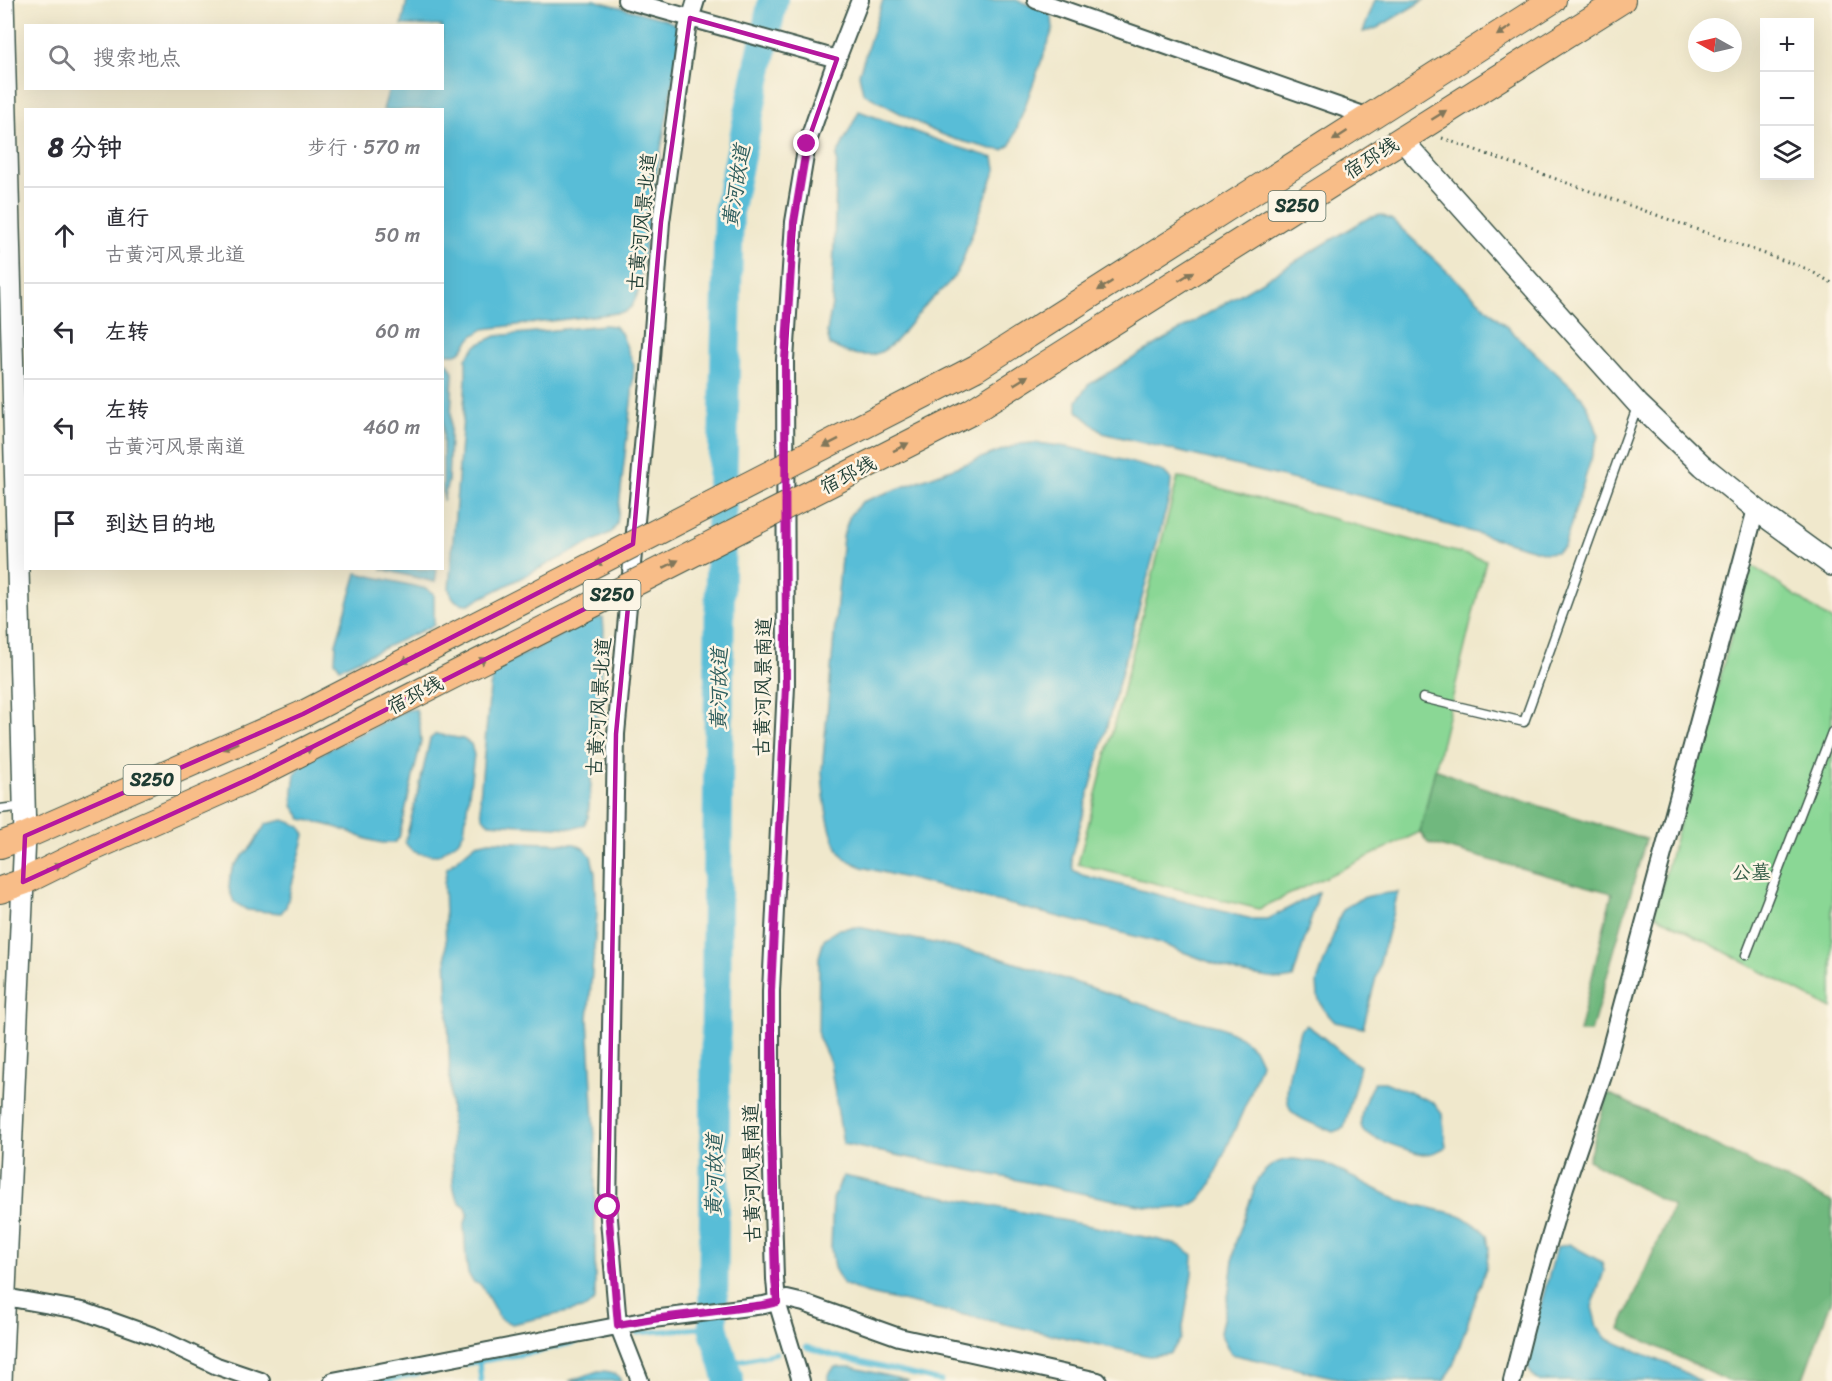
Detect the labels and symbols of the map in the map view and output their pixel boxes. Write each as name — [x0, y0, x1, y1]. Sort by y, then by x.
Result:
north arrow — [1688, 18, 1742, 72]
one-way arrow — [1496, 26, 1512, 37]
one-way arrow — [1431, 110, 1447, 121]
street label: 宿邳线 — [1336, 127, 1406, 189]
route end — [793, 130, 819, 156]
one-way arrow — [1332, 131, 1348, 142]
water label: 黄河故道 — [711, 140, 762, 230]
street label: 古黄河风景北道 — [617, 151, 667, 293]
road number: S250 — [1268, 191, 1326, 221]
one-way arrow — [1177, 270, 1193, 282]
one-way arrow — [1096, 281, 1113, 292]
one-way arrow — [1013, 375, 1029, 386]
one-way arrow — [822, 437, 840, 447]
one-way arrow — [893, 443, 910, 452]
street label: 宿邳线 — [813, 446, 883, 504]
one-way arrow — [593, 556, 610, 565]
one-way arrow — [663, 560, 680, 569]
road number: S250 — [584, 580, 640, 610]
street label: 古黄河风景南道 — [744, 617, 782, 757]
street label: 古黄河风景北道 — [577, 636, 621, 778]
water label: 黄河故道 — [699, 645, 739, 731]
one-way arrow — [401, 654, 418, 664]
one-way arrow — [470, 658, 488, 668]
street label: 宿邳线 — [380, 666, 450, 724]
one-way arrow — [221, 742, 239, 751]
one-way arrow — [297, 746, 314, 756]
road number: S250 — [124, 765, 180, 795]
park label: 公墓 — [1731, 855, 1771, 890]
one-way arrow — [45, 862, 62, 871]
street label: 古黄河风景南道 — [733, 1103, 771, 1243]
water label: 黄河故道 — [694, 1131, 734, 1217]
route start — [594, 1193, 620, 1219]

